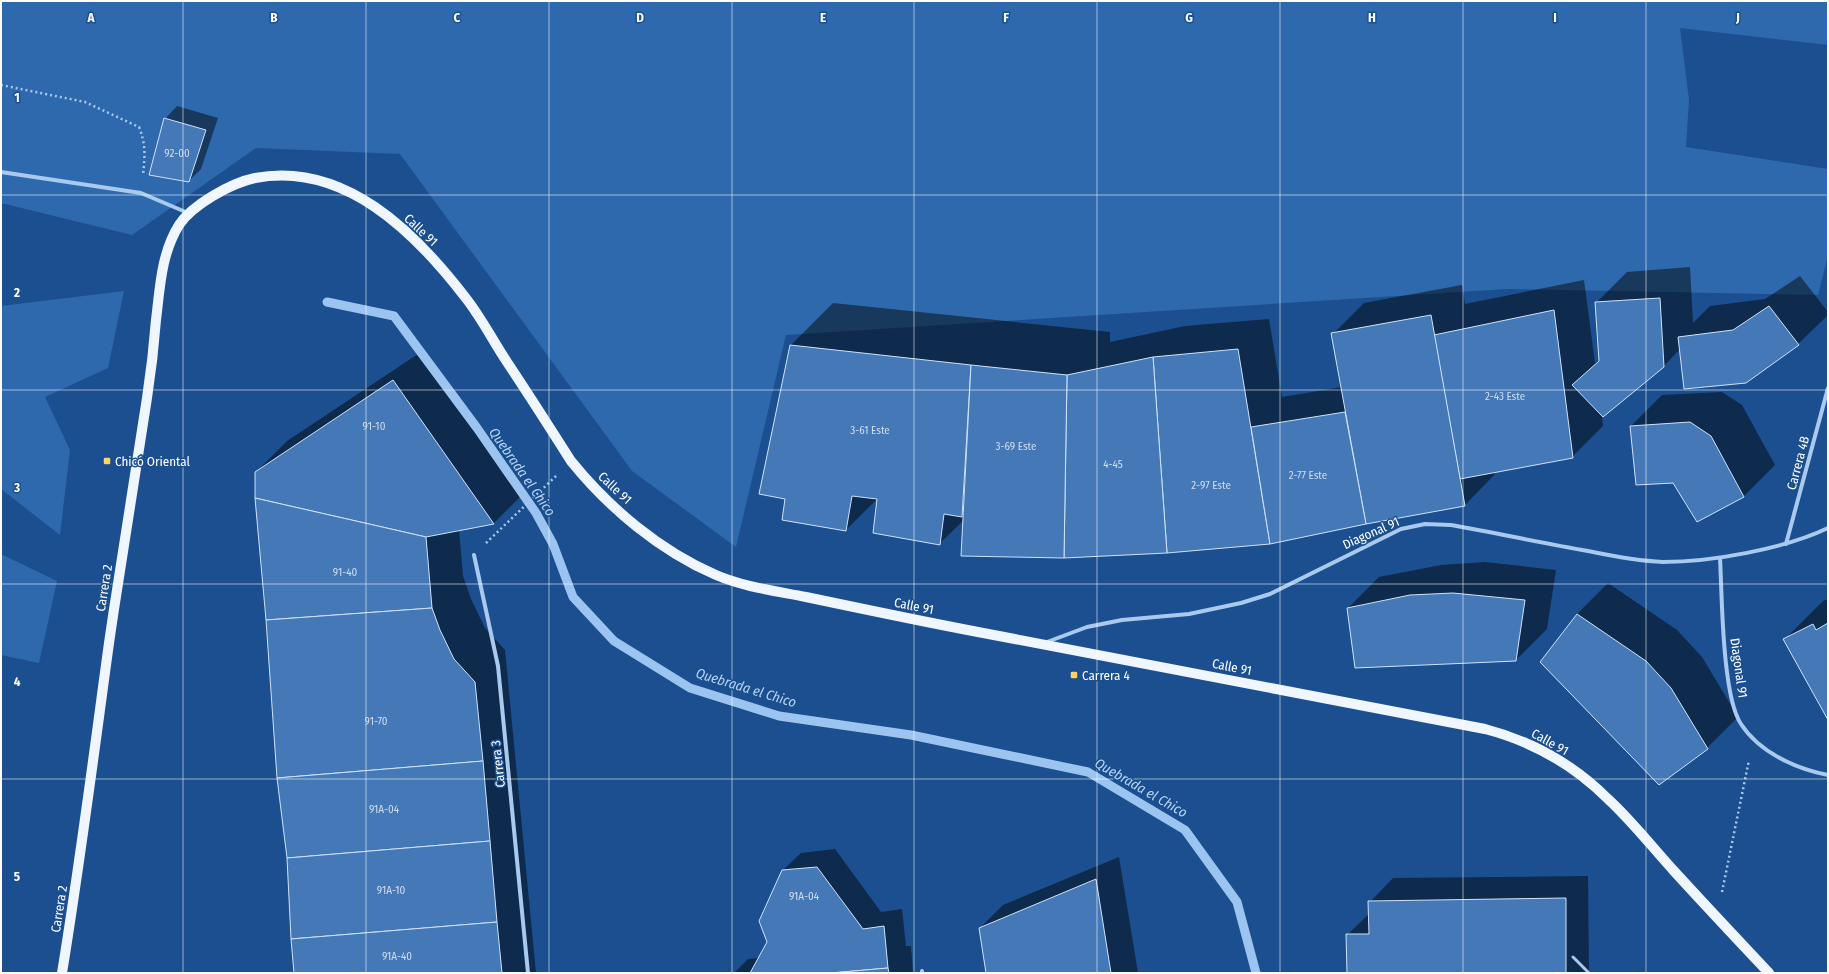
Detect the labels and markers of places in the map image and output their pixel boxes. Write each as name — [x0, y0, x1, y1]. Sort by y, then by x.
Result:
place label: Chicó Oriental — [115, 454, 190, 469]
marker: Chicó Oriental — [102, 456, 112, 466]
place label: Carrera 4 — [1082, 668, 1130, 683]
marker: Carrera 4 — [1069, 670, 1079, 680]

